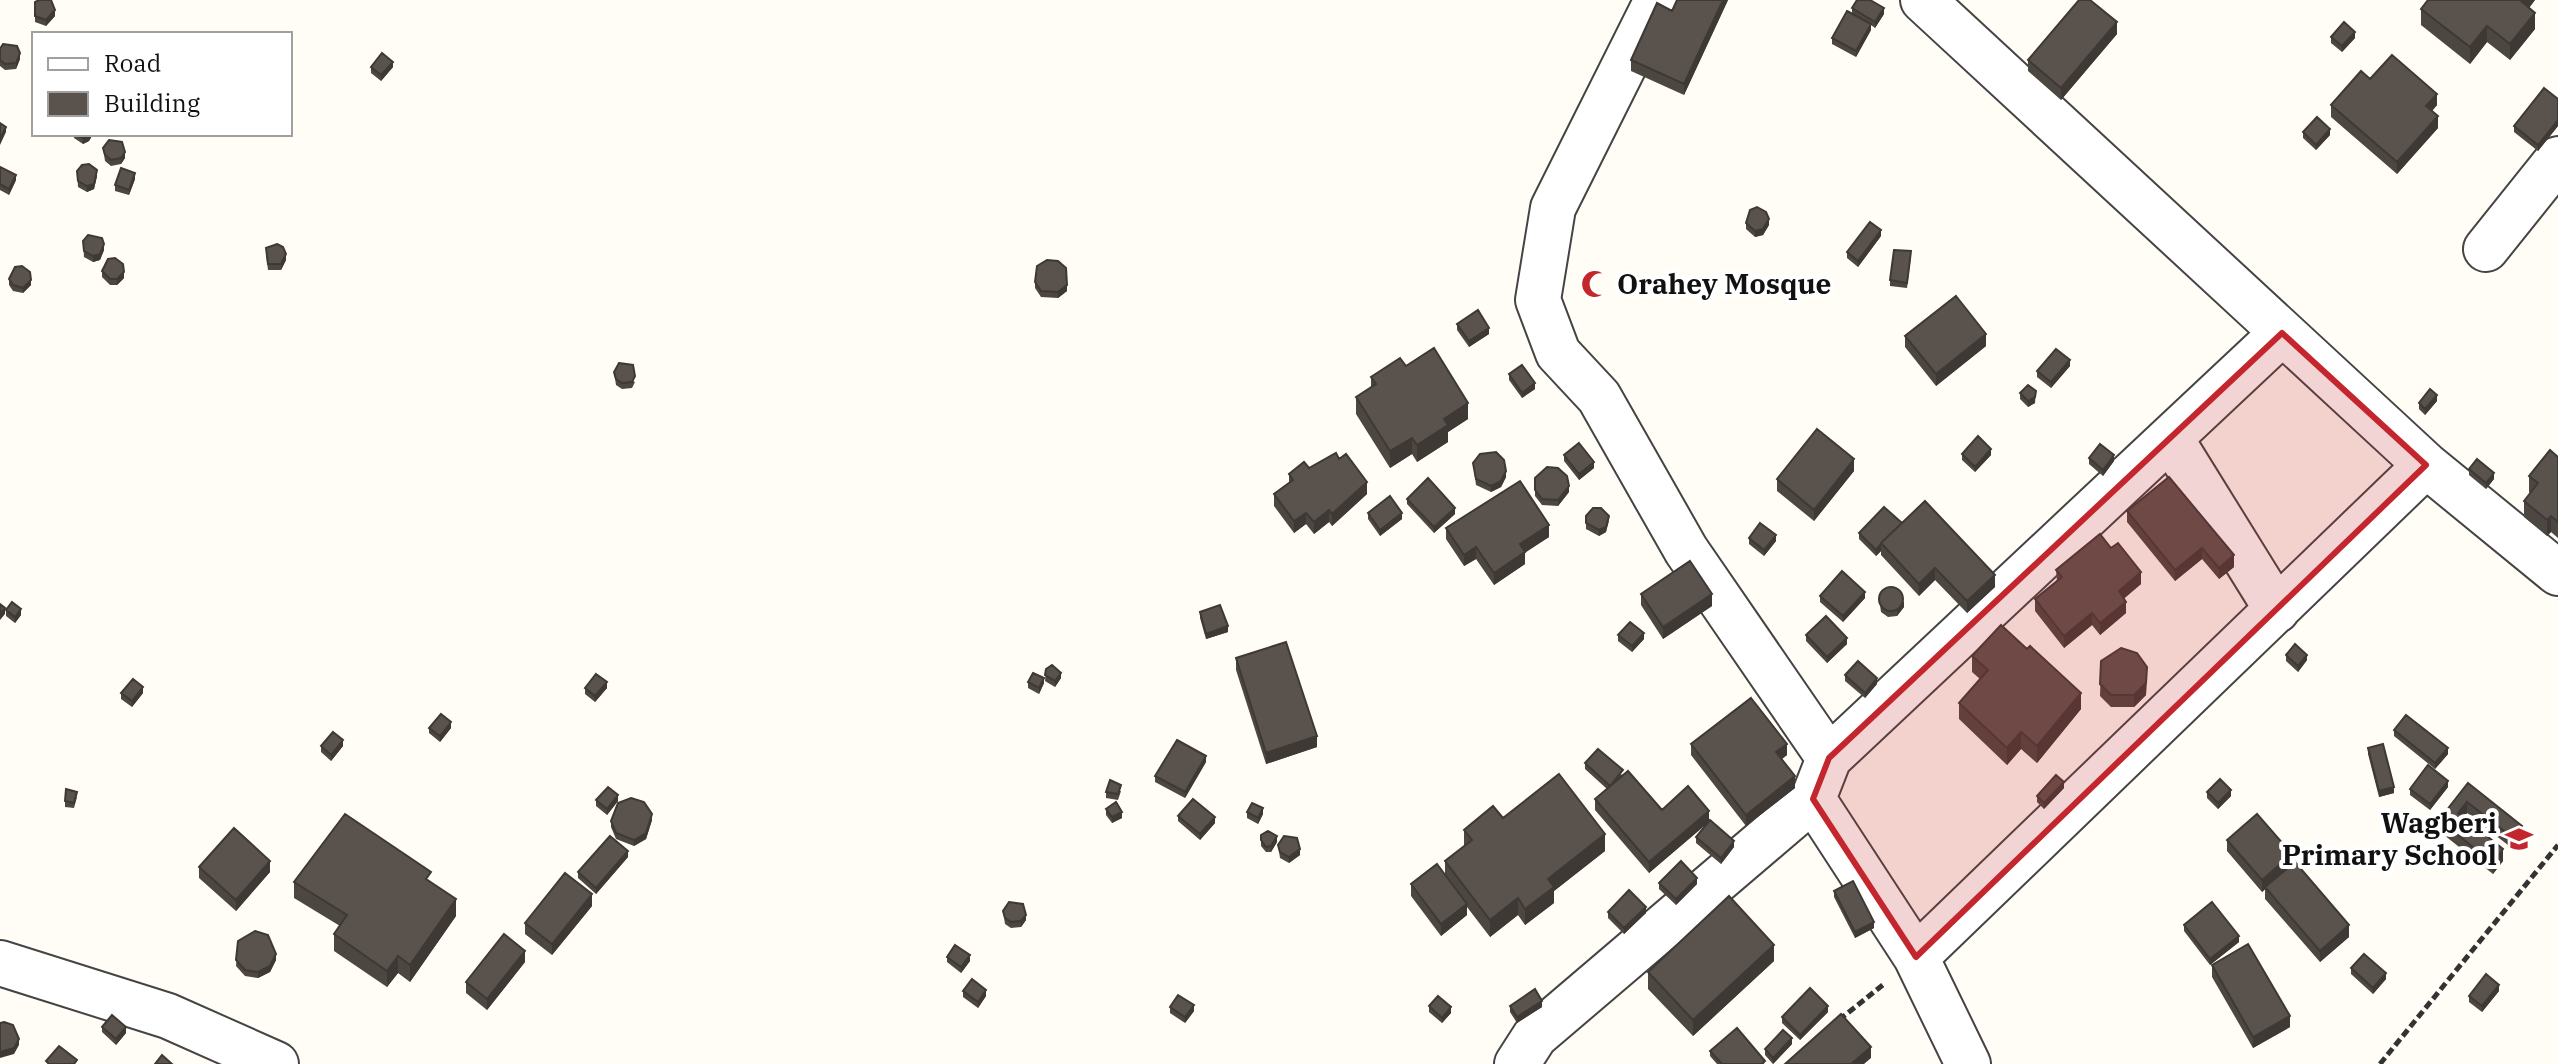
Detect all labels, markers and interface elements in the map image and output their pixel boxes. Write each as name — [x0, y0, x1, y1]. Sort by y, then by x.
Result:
legend — [32, 32, 292, 136]
text: Road — [104, 47, 161, 79]
text: Building — [104, 87, 200, 119]
place label: Orahey Mosque — [1617, 265, 1831, 302]
mosque icon: Orahey Mosque — [1580, 269, 1610, 299]
place label: Wagberi Primary School — [2282, 804, 2497, 873]
school or university icon: Wagberi Primary School — [2504, 824, 2534, 854]

